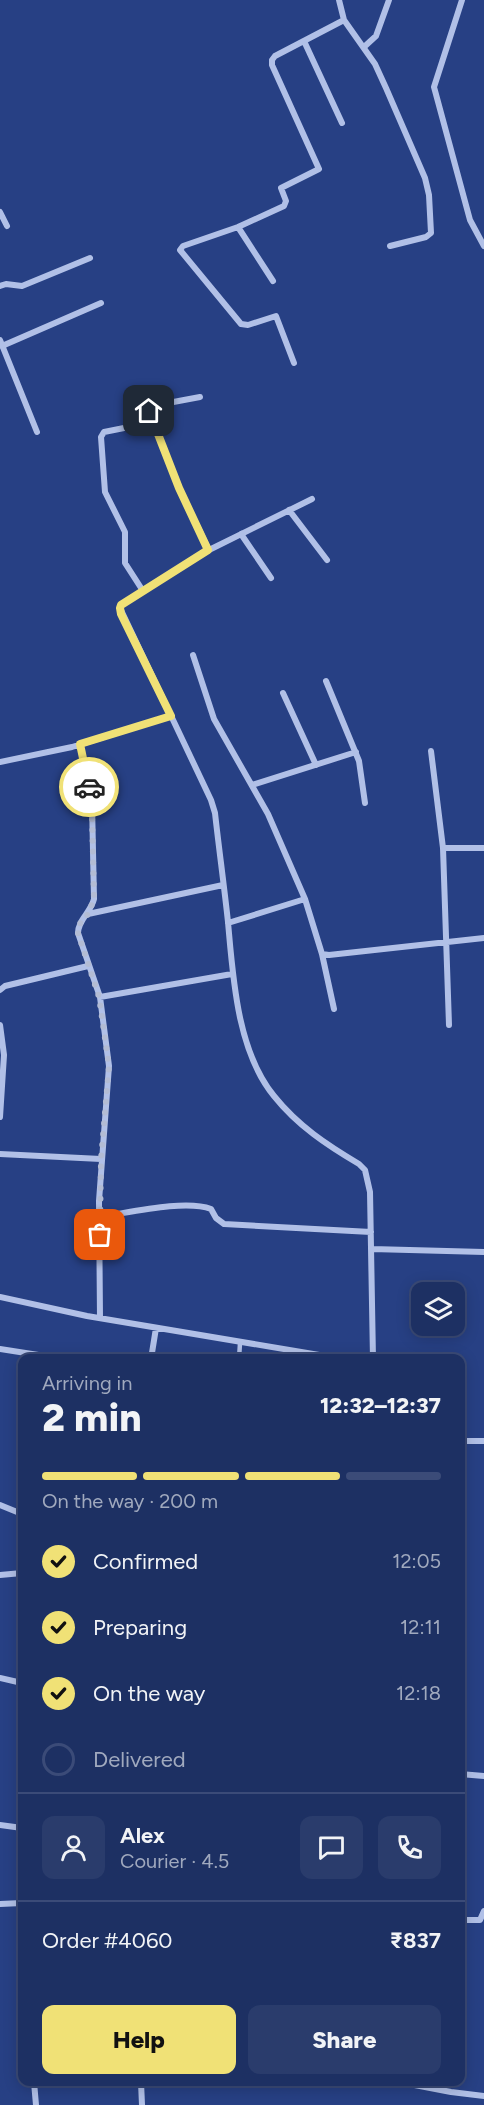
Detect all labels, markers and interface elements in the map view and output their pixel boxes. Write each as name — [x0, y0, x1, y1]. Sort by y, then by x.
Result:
pin — [123, 385, 174, 436]
icon: home — [132, 394, 165, 427]
courier — [59, 757, 119, 817]
icon: car — [73, 771, 106, 804]
pin — [74, 1209, 125, 1260]
icon: bag — [83, 1218, 116, 1251]
map controls — [411, 1282, 465, 1336]
button: layers — [411, 1282, 465, 1336]
text: Arriving in — [42, 1371, 132, 1395]
text: 12:32–12:37 — [320, 1392, 441, 1419]
text: 2 min — [42, 1394, 142, 1441]
text: On the way · 200 m — [42, 1489, 218, 1513]
icon: check — [42, 1545, 75, 1578]
text: Confirmed — [93, 1548, 198, 1575]
text: 12:05 — [392, 1549, 441, 1573]
icon: check — [42, 1611, 75, 1644]
text: Preparing — [93, 1614, 187, 1641]
text: 12:11 — [400, 1615, 441, 1639]
icon: check — [42, 1677, 75, 1710]
text: On the way — [93, 1680, 205, 1707]
text: 12:18 — [396, 1681, 441, 1705]
text: Delivered — [93, 1746, 186, 1773]
button: person — [42, 1816, 105, 1879]
button: chat — [300, 1816, 363, 1879]
button: phone — [378, 1816, 441, 1879]
text: Alex — [120, 1822, 165, 1849]
text: Courier · 4.5 — [120, 1849, 229, 1873]
text: Order #4060 — [42, 1927, 172, 1954]
text: ₹837 — [390, 1927, 441, 1954]
button: Help — [42, 2005, 236, 2074]
button: Share — [248, 2005, 441, 2074]

